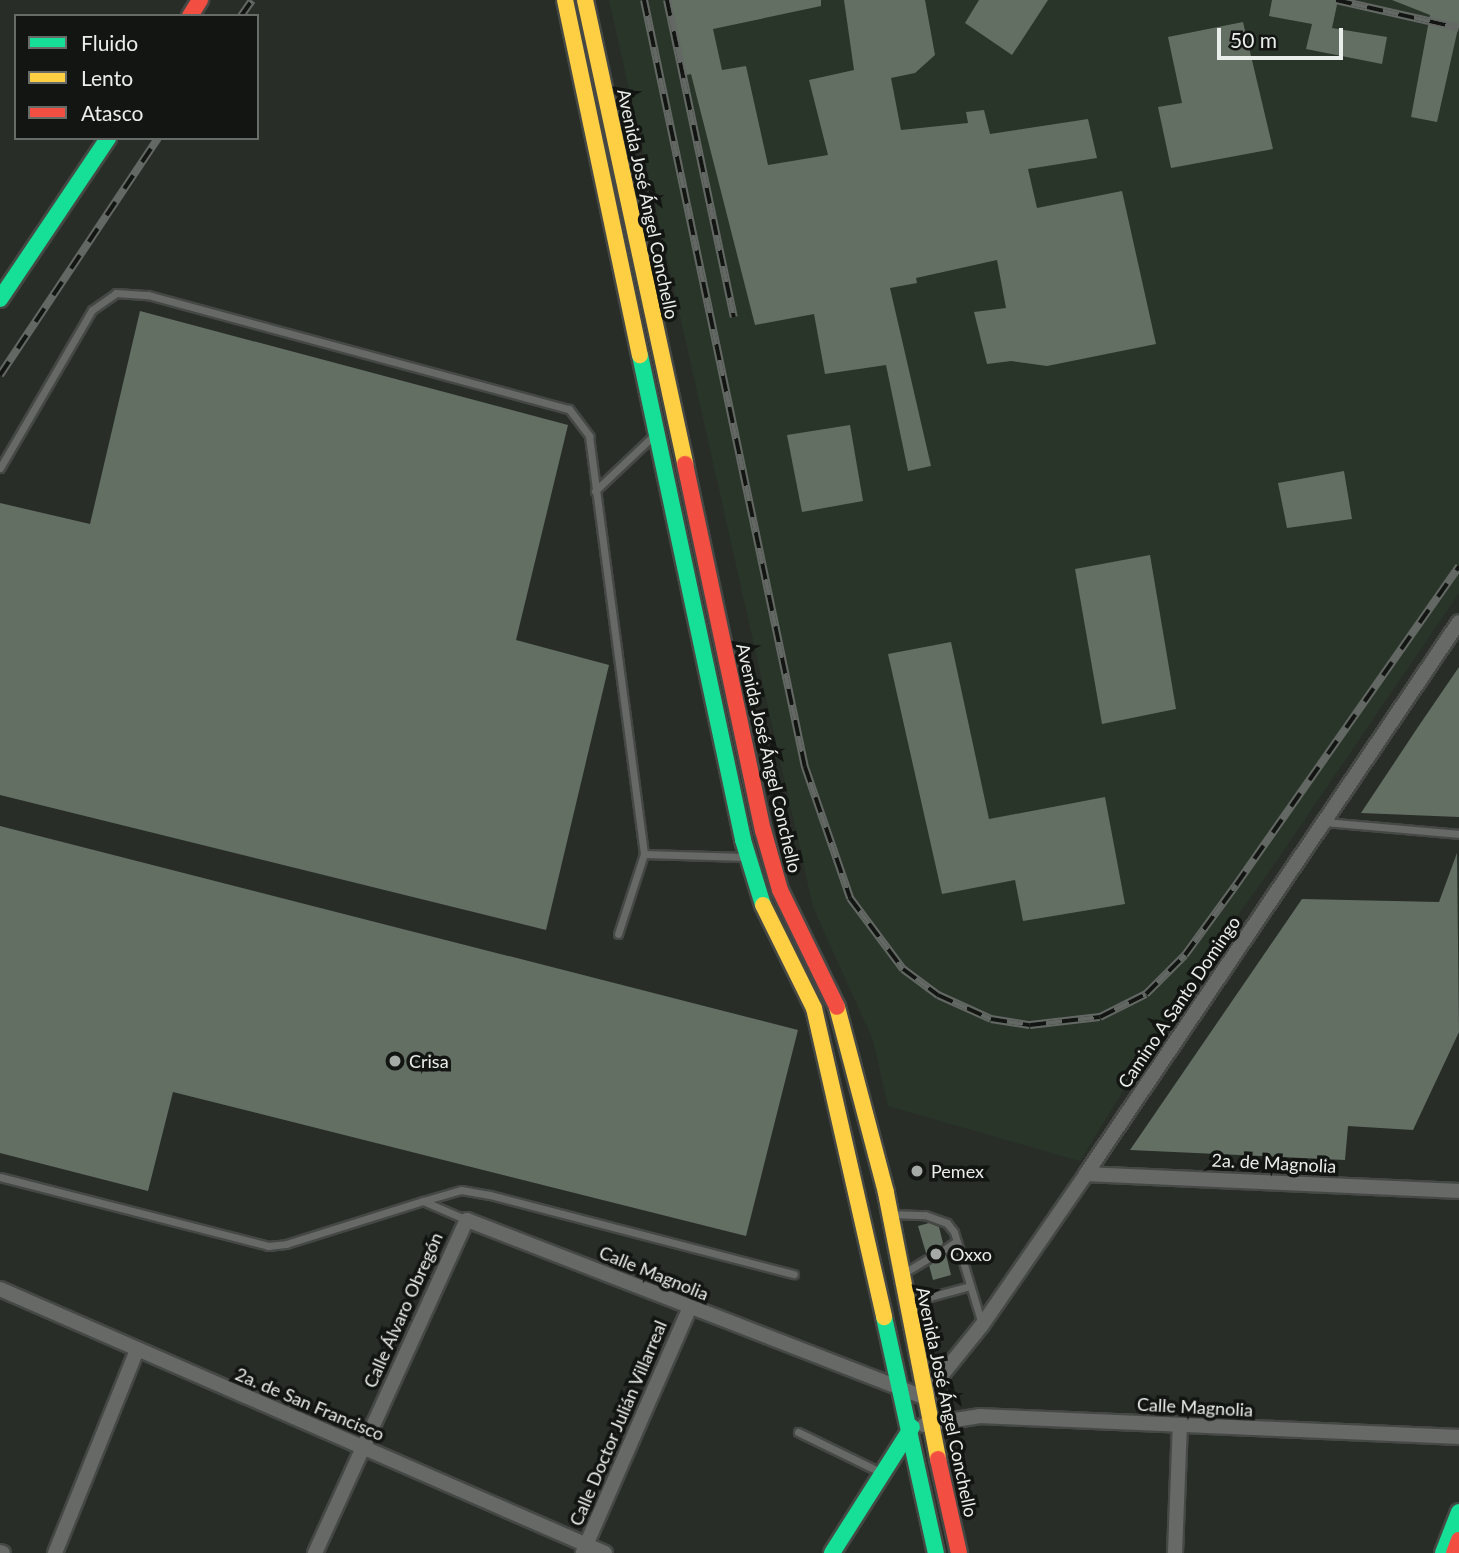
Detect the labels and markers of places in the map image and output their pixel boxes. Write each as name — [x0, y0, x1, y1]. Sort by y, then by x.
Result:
place label: Crisa — [409, 1050, 449, 1072]
marker: Crisa — [387, 1053, 403, 1069]
place label: Pemex — [931, 1160, 984, 1182]
marker: Pemex — [909, 1163, 925, 1179]
place label: Oxxo — [950, 1243, 992, 1265]
marker: Oxxo — [928, 1246, 944, 1262]

